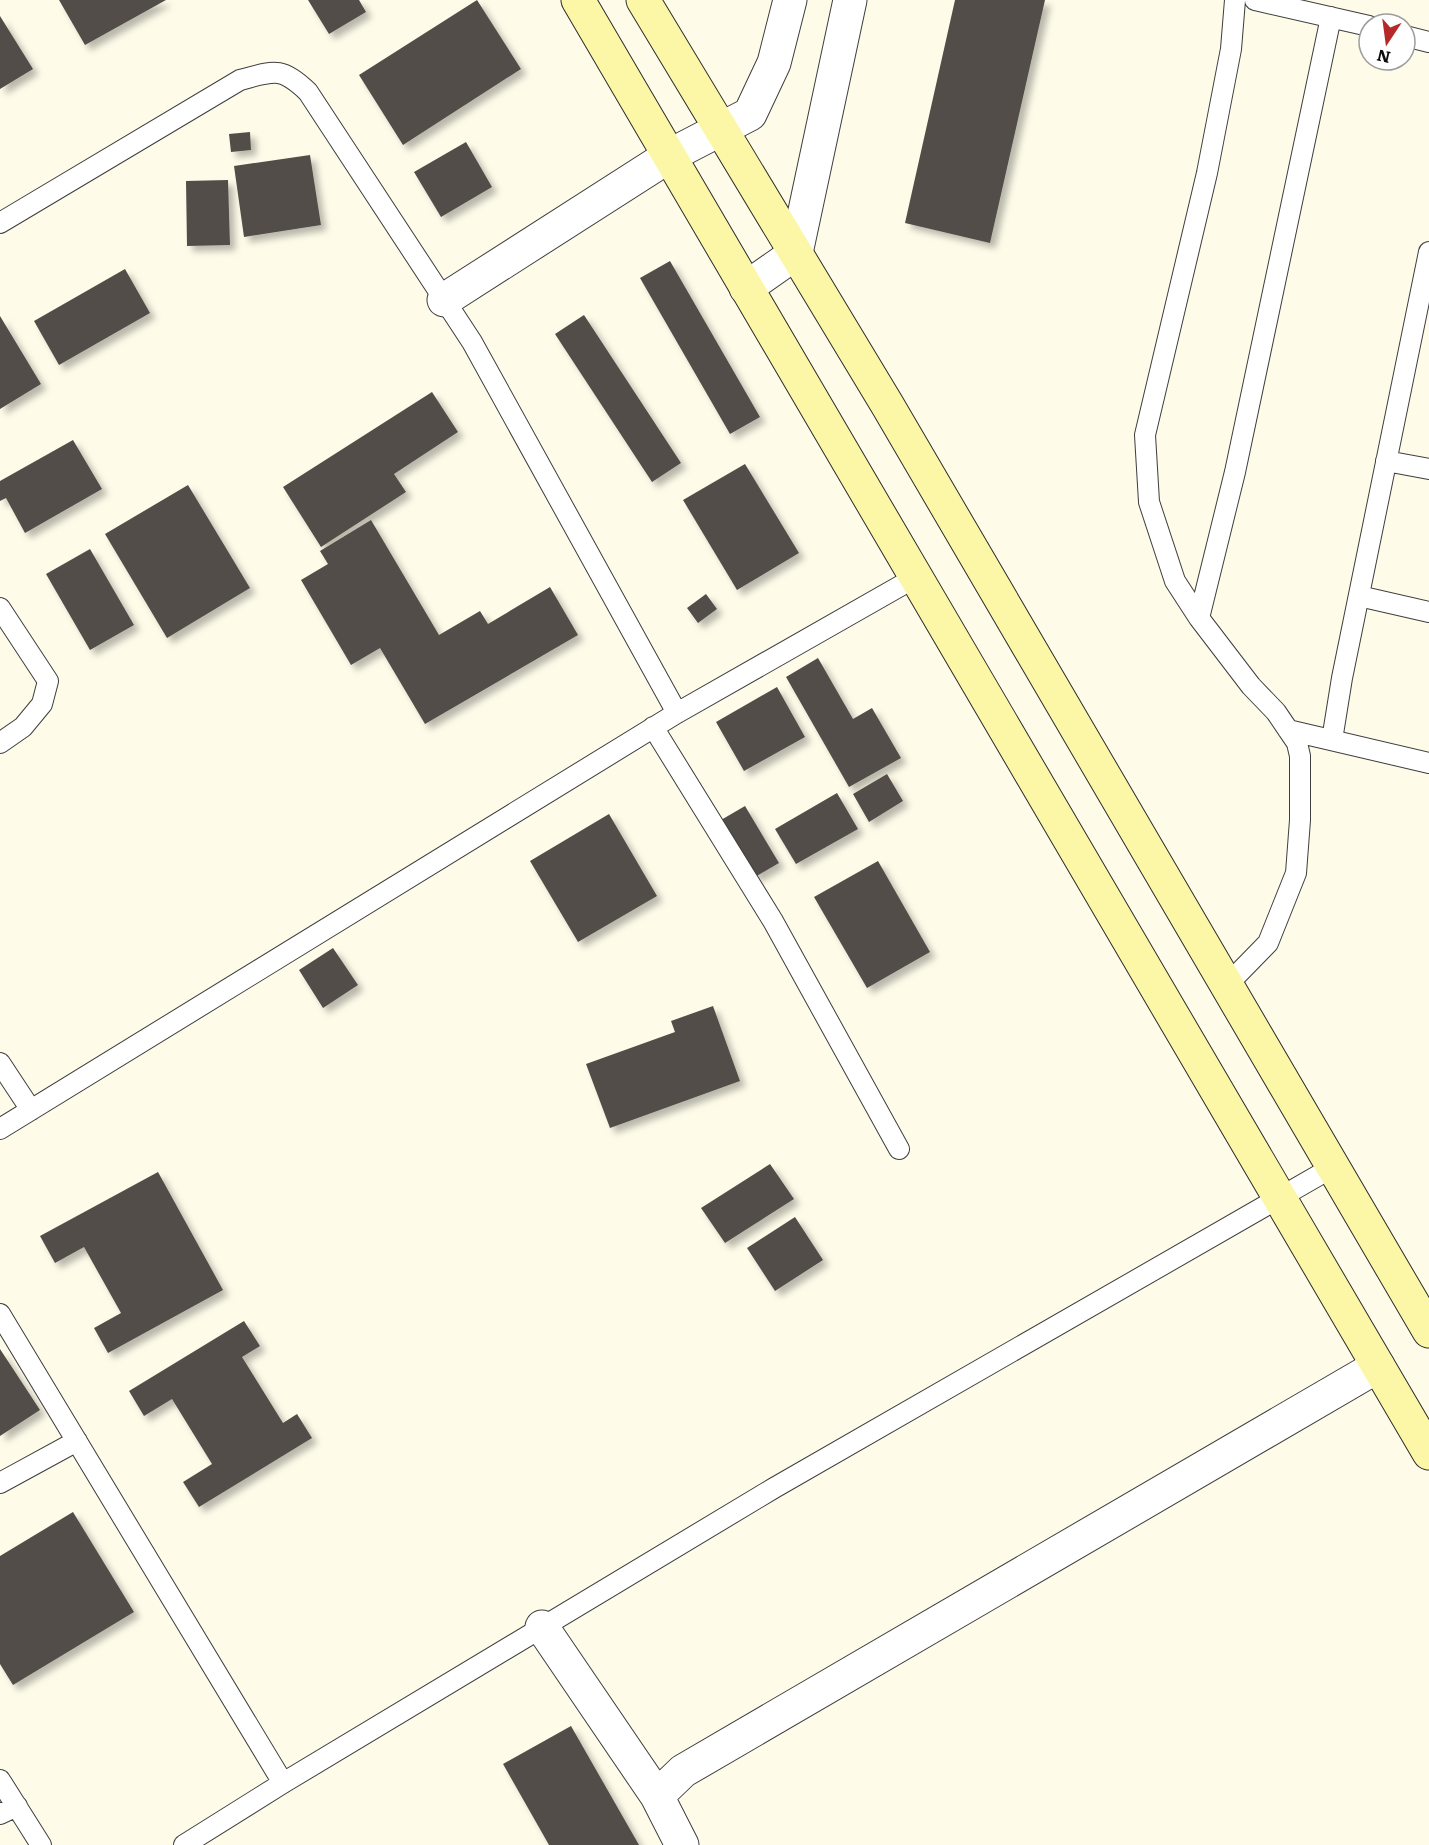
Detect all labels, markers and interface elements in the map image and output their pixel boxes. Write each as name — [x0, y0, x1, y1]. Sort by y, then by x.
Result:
north arrow — [1357, 12, 1417, 72]
text: N — [1374, 44, 1393, 71]

